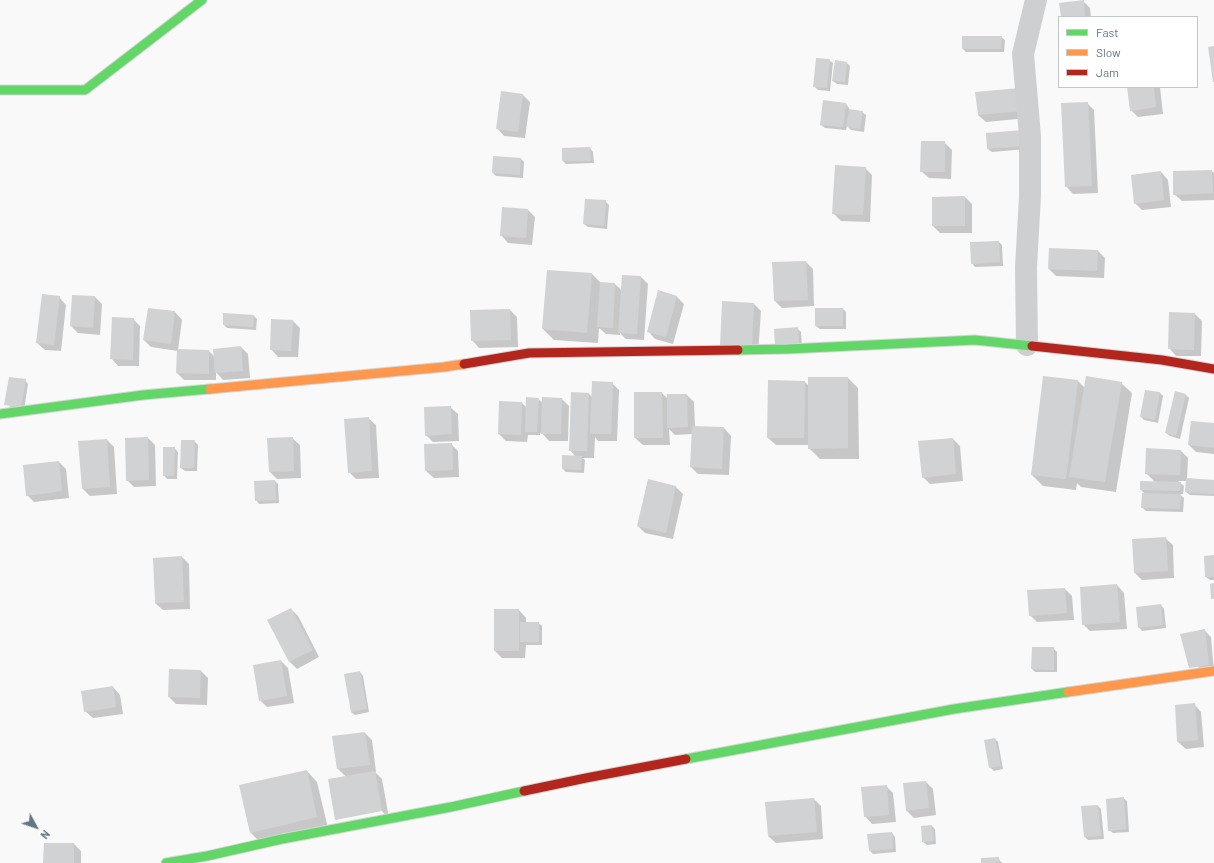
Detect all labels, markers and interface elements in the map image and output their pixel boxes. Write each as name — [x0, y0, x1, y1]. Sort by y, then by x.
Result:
legend — [1058, 16, 1198, 88]
text: Fast — [1096, 25, 1119, 39]
text: Slow — [1096, 45, 1121, 59]
text: Jam — [1096, 65, 1119, 79]
north arrow — [16, 807, 56, 847]
text: N — [38, 828, 53, 842]

